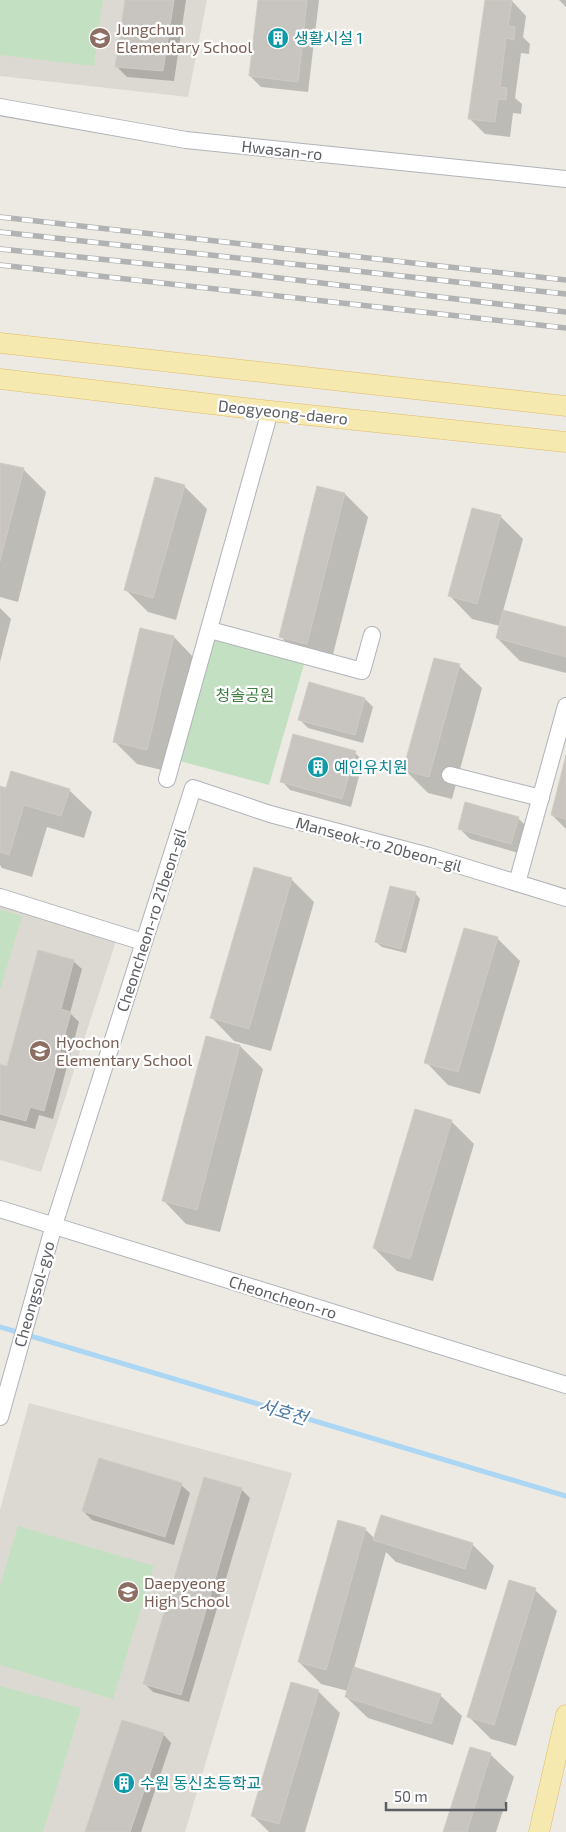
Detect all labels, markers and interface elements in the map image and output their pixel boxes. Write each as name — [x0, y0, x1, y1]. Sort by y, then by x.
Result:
place label: Jungchun Elementary School — [116, 19, 252, 56]
school or university icon: Jungchun Elementary School — [88, 26, 112, 50]
building icon: 생활시설 1 — [266, 26, 290, 50]
place label: 생활시설 1 — [294, 28, 363, 47]
street label: Hwasan-ro — [241, 136, 323, 163]
street label: Deogyeong-daero — [217, 395, 349, 428]
park label: 청솔공원 — [216, 685, 274, 704]
building icon: 예인유치원 — [306, 755, 330, 779]
place label: 예인유치원 — [334, 757, 408, 776]
street label: Manseok-ro 20beon-gil — [294, 812, 465, 875]
street label: Cheoncheon-ro 21beon-gil — [112, 825, 189, 1014]
place label: Hyochon Elementary School — [56, 1032, 192, 1069]
school or university icon: Hyochon Elementary School — [28, 1039, 52, 1063]
street label: Cheongsol-gyo — [9, 1239, 58, 1349]
street label: Cheoncheon-ro — [227, 1271, 339, 1322]
water label: 서호천 — [256, 1393, 313, 1430]
place label: Daepyeong High School — [144, 1573, 230, 1610]
school or university icon: Daepyeong High School — [116, 1580, 140, 1604]
building icon: 수원 동신초등학교 — [112, 1771, 136, 1795]
place label: 수원 동신초등학교 — [140, 1773, 261, 1792]
scale bar — [386, 1780, 506, 1812]
text: 50 m — [394, 1787, 428, 1805]

